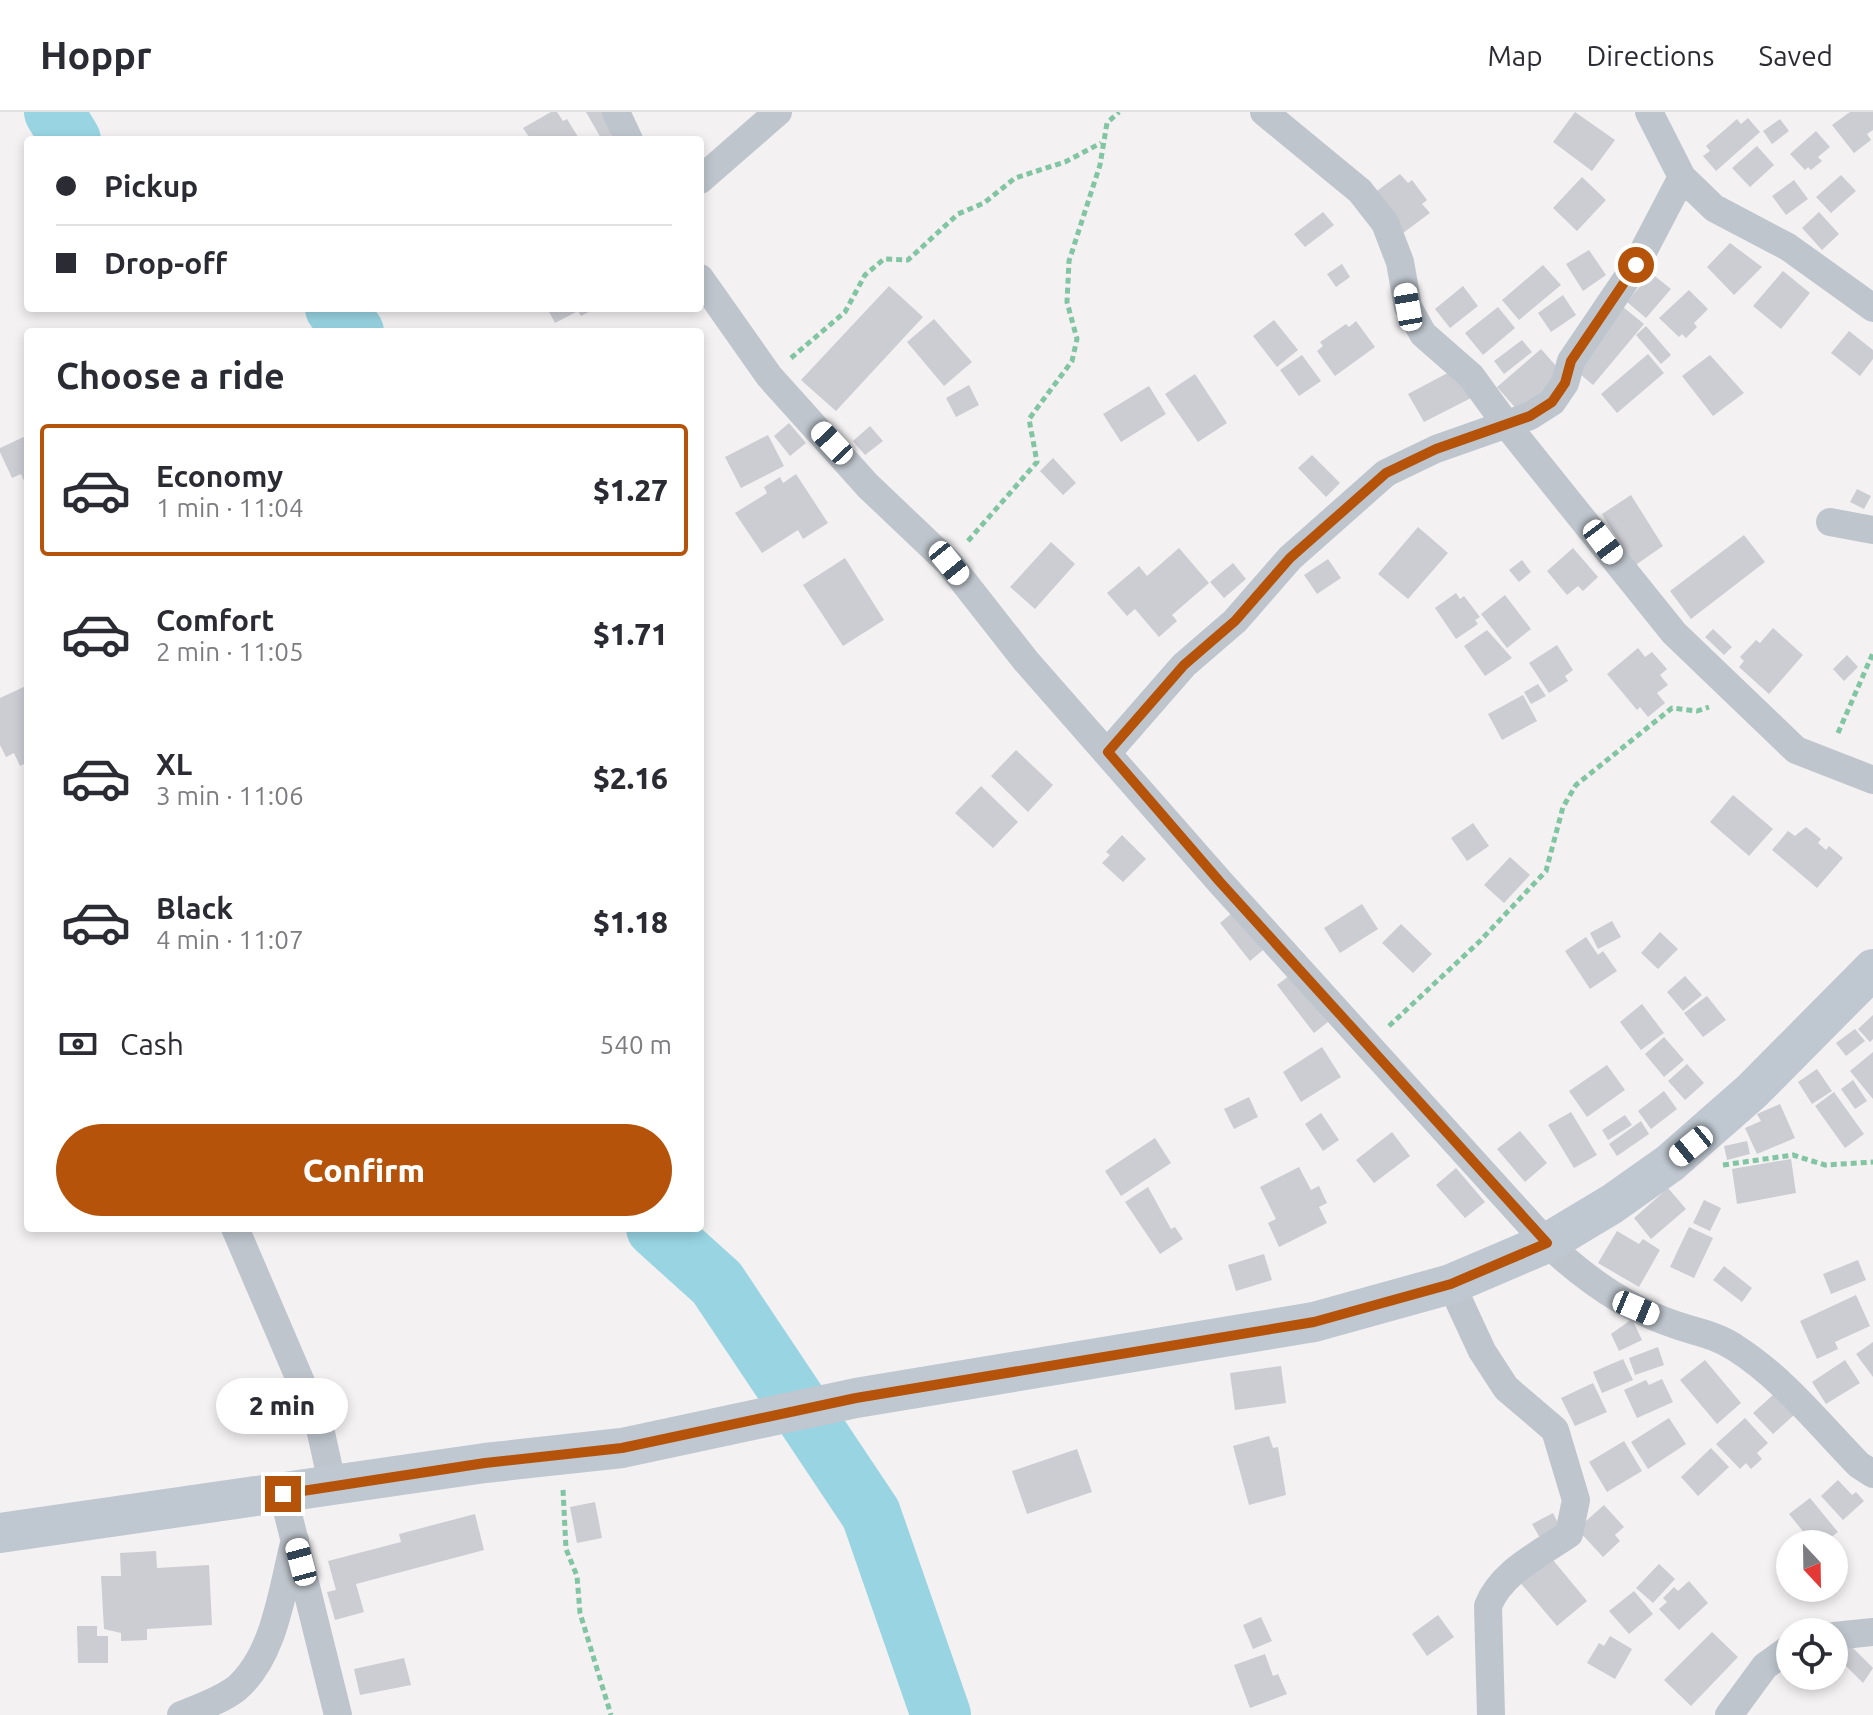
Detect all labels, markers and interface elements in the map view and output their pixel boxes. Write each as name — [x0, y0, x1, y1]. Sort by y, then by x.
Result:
text: Hoppr — [40, 34, 152, 76]
text: Map — [1487, 40, 1543, 71]
text: Directions — [1587, 40, 1714, 71]
text: Saved — [1758, 40, 1833, 71]
text: Pickup — [104, 169, 198, 203]
text: Drop-off — [104, 246, 227, 280]
route start — [1618, 247, 1654, 283]
car — [1392, 281, 1424, 333]
text: Choose a ride — [56, 355, 285, 396]
car — [807, 417, 857, 469]
icon: car — [60, 454, 132, 526]
text: Economy — [156, 459, 283, 493]
text: $1.27 — [593, 473, 668, 507]
text: 1 min · 11:04 — [156, 493, 304, 522]
car — [1579, 516, 1627, 568]
car — [925, 537, 973, 589]
icon: car — [60, 598, 132, 670]
text: Comfort — [156, 603, 274, 637]
text: $1.71 — [593, 617, 668, 651]
text: 2 min · 11:05 — [156, 637, 304, 666]
icon: car — [60, 742, 132, 814]
text: XL — [156, 747, 192, 781]
text: $2.16 — [593, 761, 668, 795]
text: 3 min · 11:06 — [156, 781, 304, 810]
icon: car — [60, 886, 132, 958]
text: Black — [156, 891, 233, 925]
text: $1.18 — [593, 905, 668, 939]
text: 4 min · 11:07 — [156, 925, 304, 954]
icon: cash — [56, 1022, 100, 1066]
text: Cash — [120, 1027, 184, 1061]
text: 540 m — [600, 1030, 672, 1059]
car — [1665, 1122, 1717, 1170]
button: Confirm — [56, 1124, 672, 1216]
car — [1609, 1288, 1663, 1328]
callout: 2 min — [217, 1378, 349, 1434]
text: 2 min — [249, 1391, 315, 1420]
route end — [265, 1476, 301, 1512]
north arrow — [1776, 1530, 1848, 1602]
map controls — [1776, 1530, 1848, 1690]
car — [283, 1536, 319, 1588]
button: locate — [1776, 1618, 1848, 1690]

